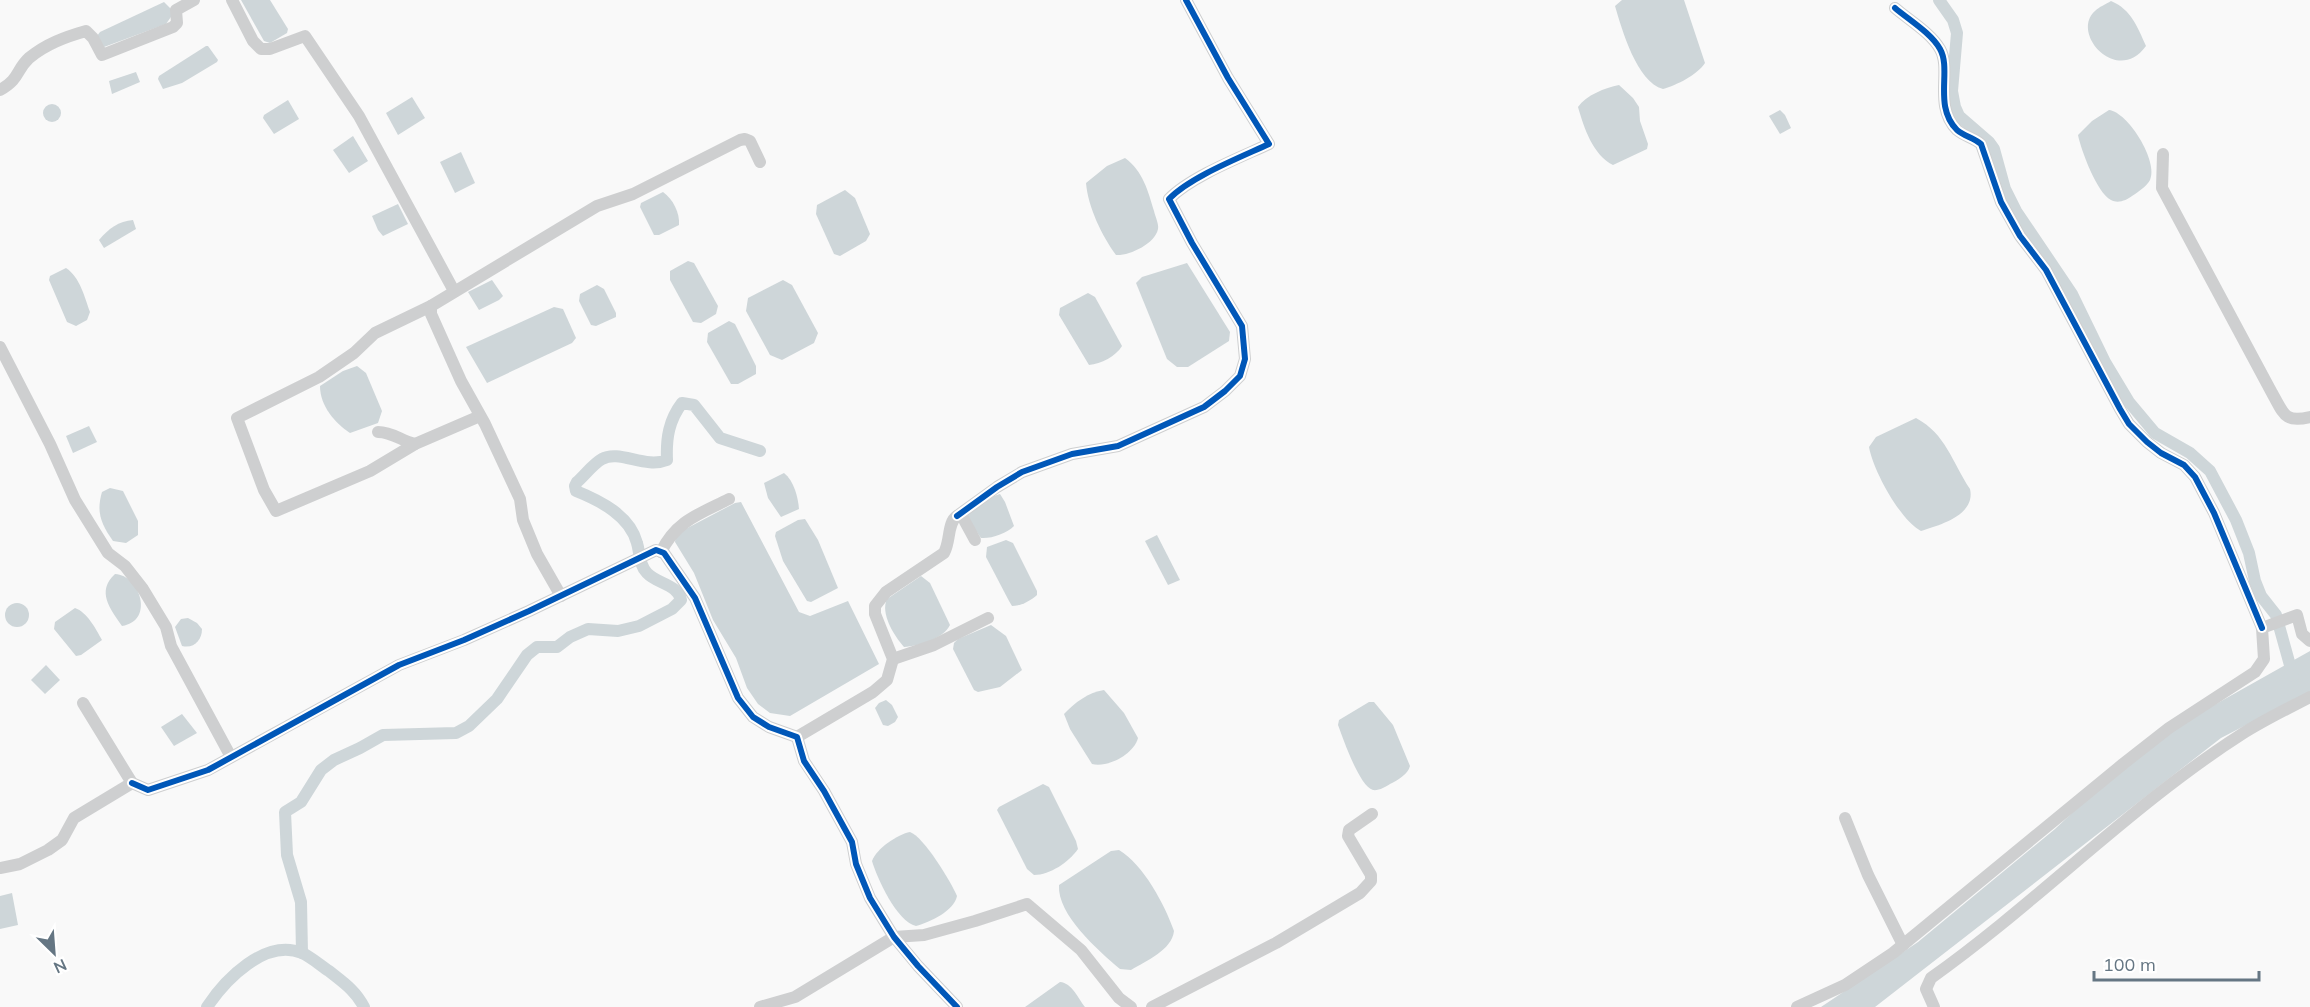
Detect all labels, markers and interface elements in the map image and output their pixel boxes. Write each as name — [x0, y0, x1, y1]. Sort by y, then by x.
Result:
north arrow — [24, 923, 84, 983]
scale bar — [2094, 944, 2259, 982]
text: 100 m — [2103, 953, 2156, 976]
text: N — [51, 955, 70, 978]

